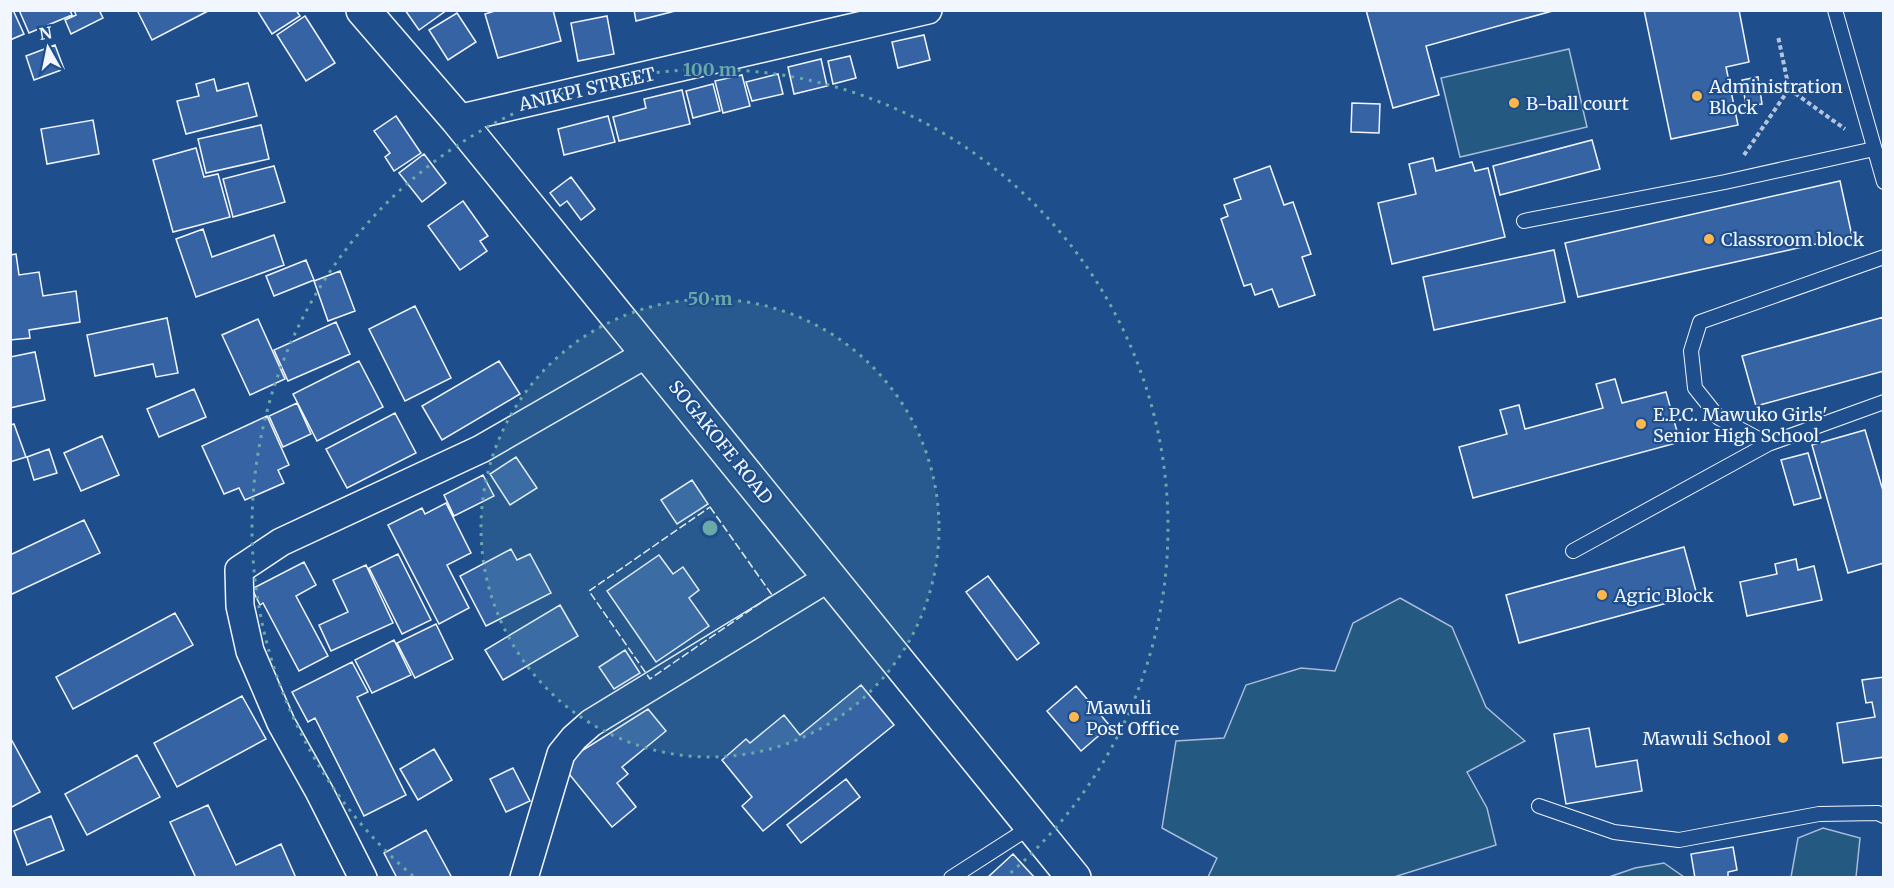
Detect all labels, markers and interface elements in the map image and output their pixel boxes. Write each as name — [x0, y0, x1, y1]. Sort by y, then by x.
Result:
north arrow — [18, 18, 78, 78]
text: N — [38, 22, 54, 44]
text: 100 m — [683, 58, 737, 81]
street label: ANIKPI STREET — [515, 62, 658, 116]
place label: Administration Block — [1708, 75, 1843, 119]
marker: Administration Block — [1690, 89, 1704, 103]
place label: B-ball court — [1526, 92, 1629, 115]
marker: B-ball court — [1507, 96, 1521, 110]
place label: Classroom block — [1721, 228, 1865, 251]
marker: Classroom block — [1702, 232, 1716, 246]
text: 50 m — [688, 287, 732, 310]
street label: SOGAKOFE ROAD — [664, 375, 778, 509]
place label: E.P.C. Mawuko Girls' Senior High School — [1653, 403, 1828, 447]
marker: E.P.C. Mawuko Girls' Senior High School — [1634, 417, 1648, 431]
centre of rings — [700, 518, 720, 538]
place label: Agric Block — [1613, 584, 1714, 607]
marker: Agric Block — [1595, 588, 1609, 602]
place label: Mawuli Post Office — [1086, 696, 1179, 740]
marker: Mawuli Post Office — [1067, 710, 1081, 724]
place label: Mawuli School — [1643, 727, 1771, 750]
marker: Mawuli School — [1776, 731, 1790, 745]

